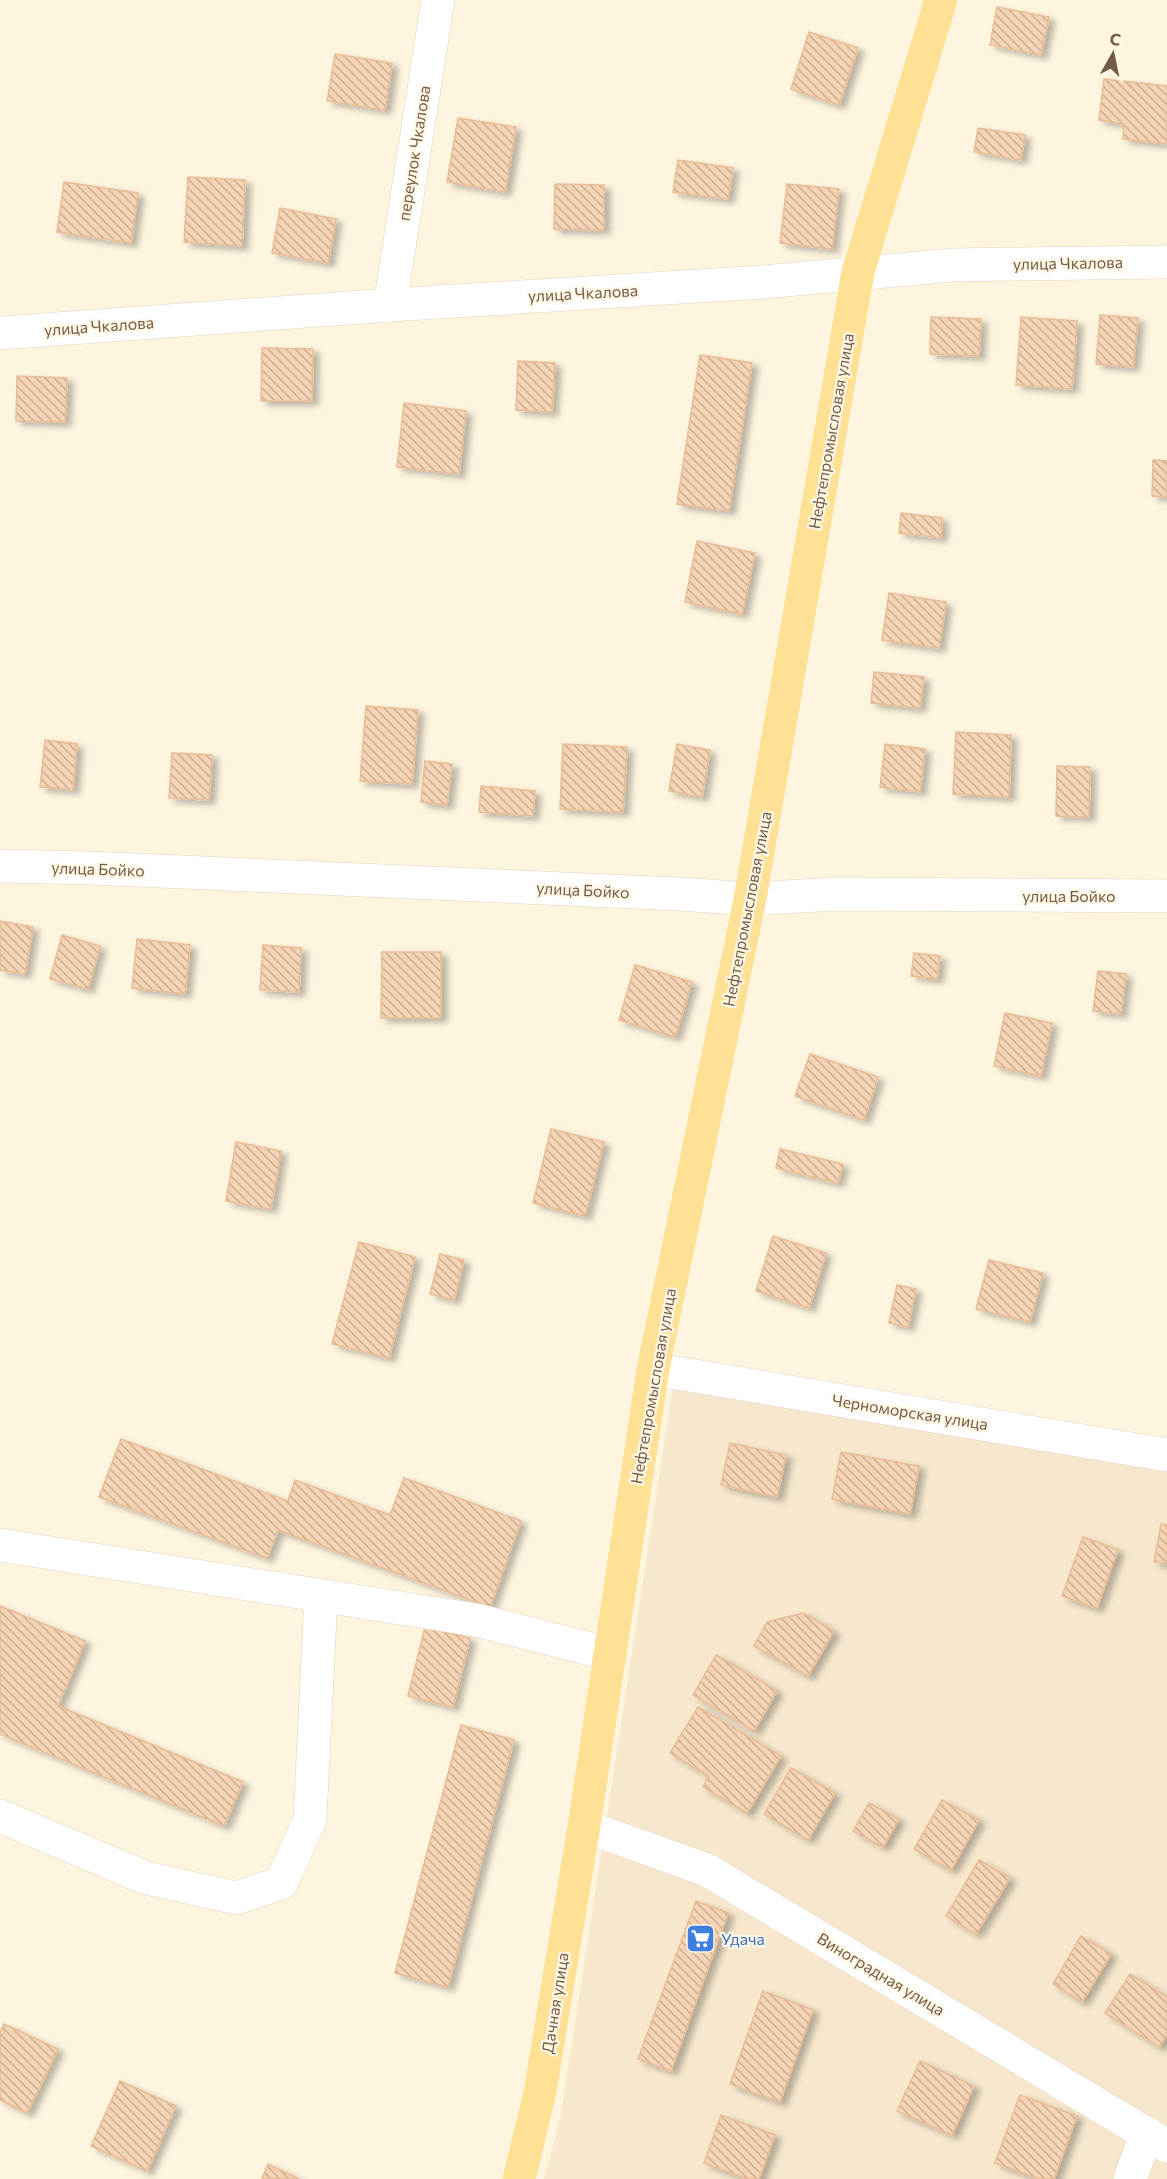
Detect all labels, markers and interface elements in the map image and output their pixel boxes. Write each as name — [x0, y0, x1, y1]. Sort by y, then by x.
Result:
north arrow — [1083, 24, 1143, 84]
text: С — [1109, 28, 1122, 49]
street label: переулок Чкалова — [393, 84, 434, 222]
street label: улица Чкалова — [1013, 252, 1123, 273]
street label: улица Чкалова — [528, 280, 638, 305]
street label: улица Чкалова — [43, 312, 155, 339]
street label: Нефтепромысловая улица — [804, 332, 857, 530]
street label: Нефтепромысловая улица — [718, 810, 775, 1008]
street label: улица Бойко — [51, 857, 145, 880]
street label: улица Бойко — [536, 878, 630, 901]
street label: улица Бойко — [1022, 886, 1116, 905]
street label: Нефтепромысловая улица — [626, 1287, 679, 1485]
street label: Черноморская улица — [831, 1390, 989, 1433]
supermarket icon: Удача — [684, 1923, 716, 1955]
street label: Виноградная улица — [814, 1928, 948, 2019]
place label: Удача — [721, 1929, 765, 1948]
street label: Дачная улица — [537, 1951, 572, 2055]

